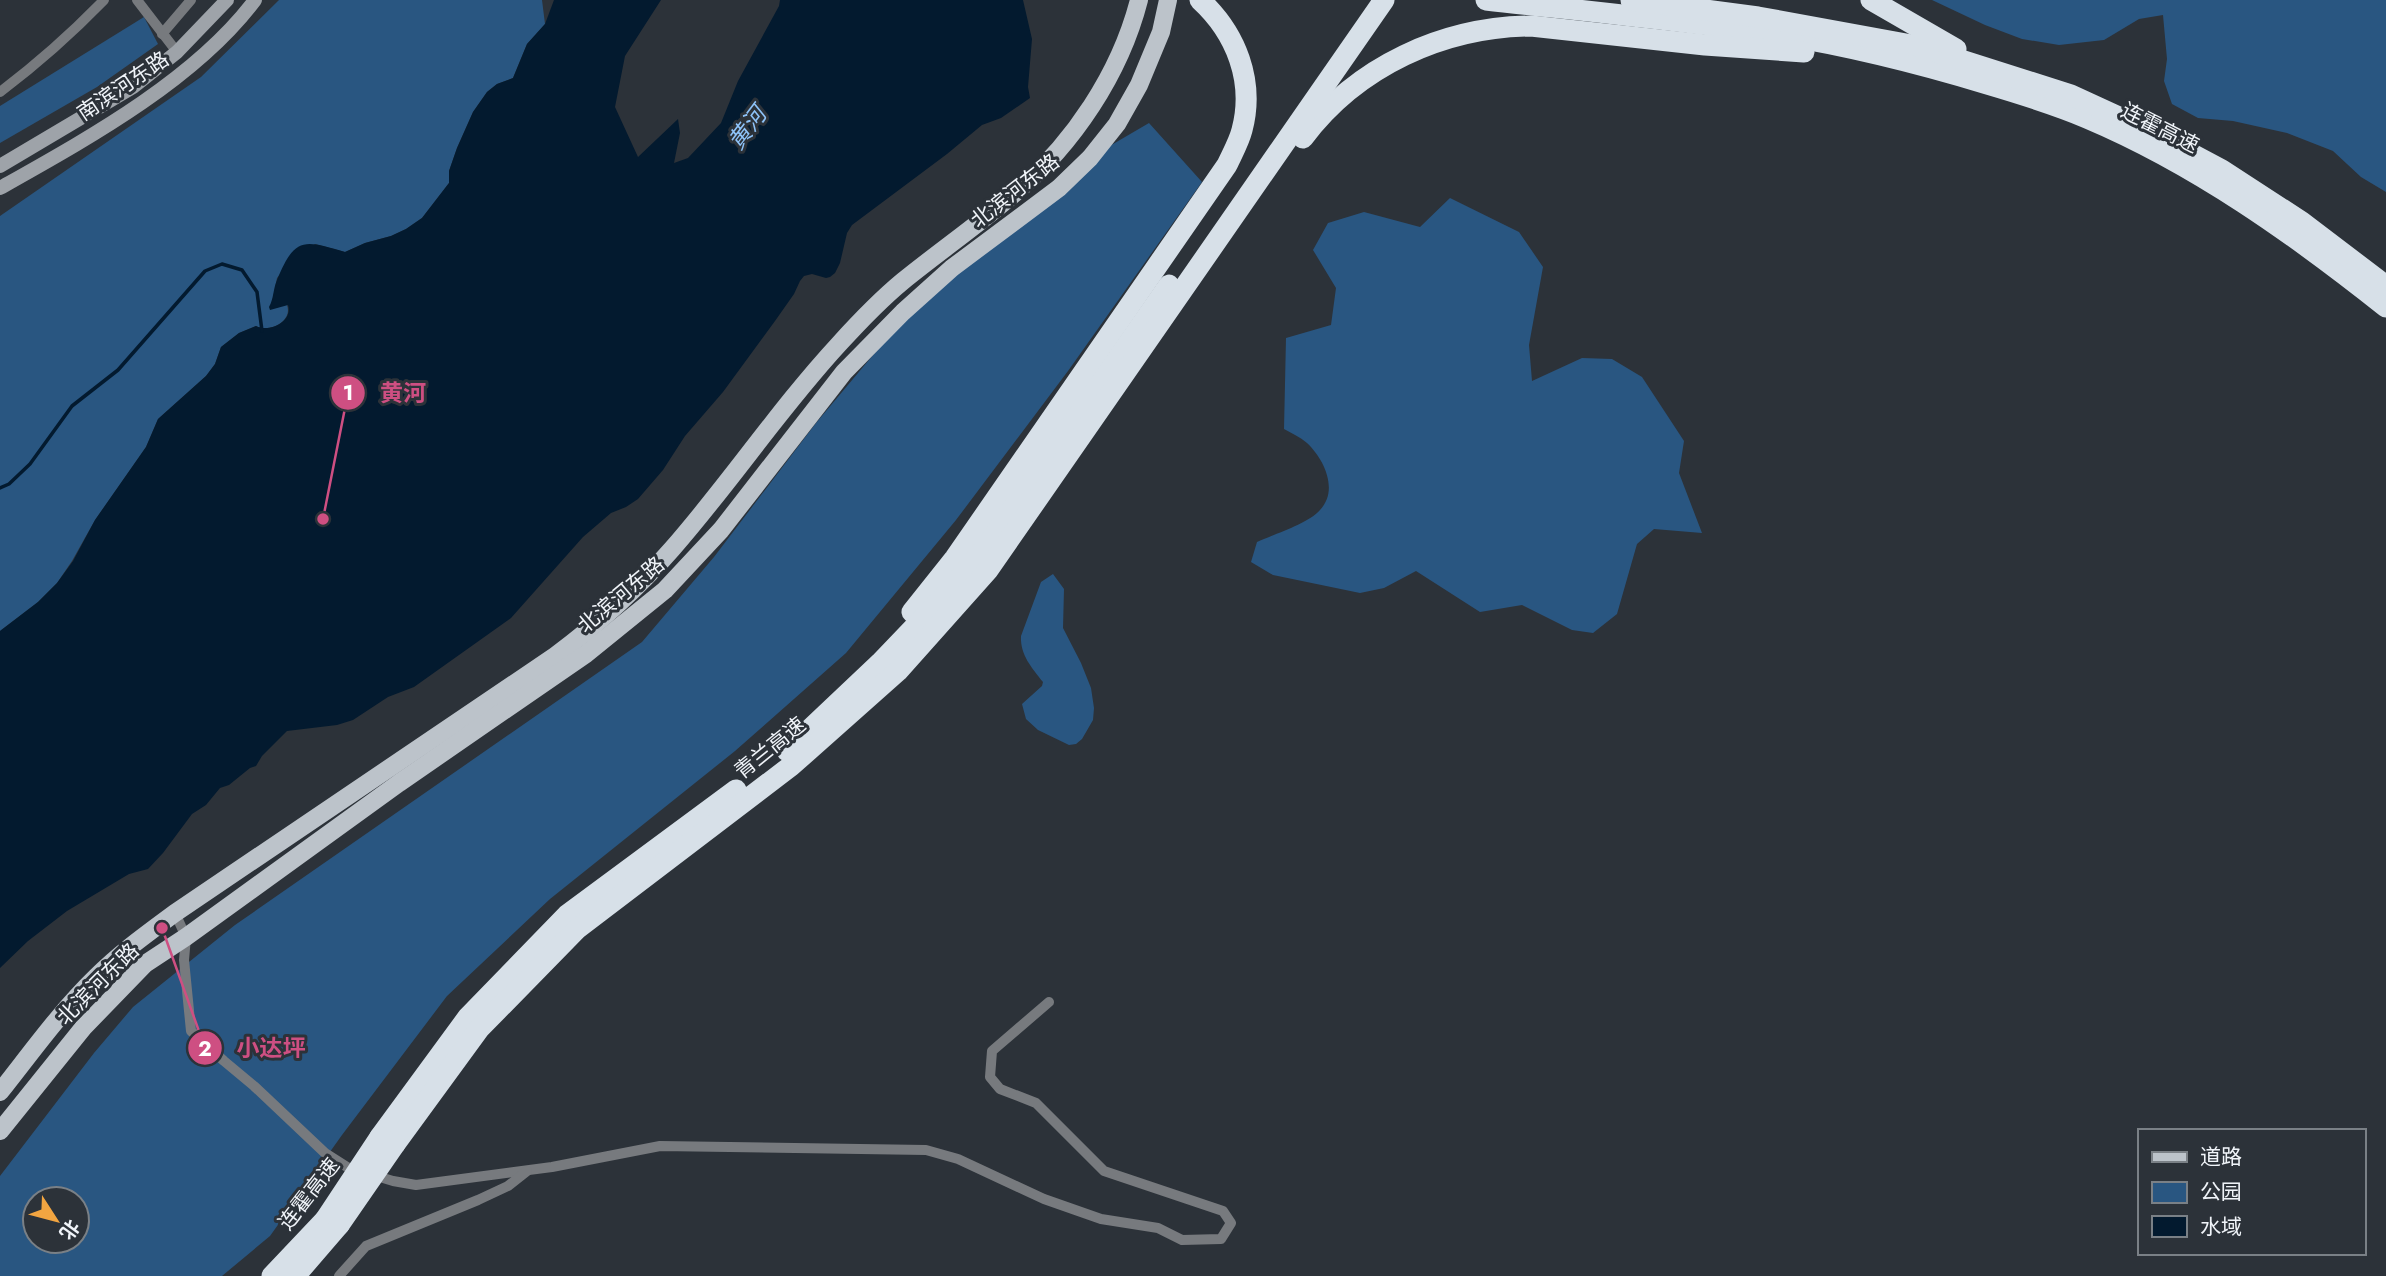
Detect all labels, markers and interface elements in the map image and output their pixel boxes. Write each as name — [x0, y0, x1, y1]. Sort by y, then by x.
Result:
street label: 南滨河东路 — [71, 44, 175, 128]
water label: 黄河 — [720, 96, 777, 157]
street label: 连霍高速 — [2116, 96, 2204, 160]
street label: 北滨河东路 — [964, 147, 1066, 235]
callout: 黄河 — [331, 371, 440, 415]
text: 黄河 — [380, 376, 426, 410]
text: 1 — [343, 378, 353, 408]
street label: 北滨河东路 — [571, 550, 671, 640]
street label: 青兰高速 — [728, 710, 812, 786]
street label: 北滨河东路 — [50, 936, 146, 1032]
callout: 小达坪 — [188, 1026, 320, 1070]
text: 小达坪 — [237, 1031, 306, 1065]
text: 2 — [198, 1034, 212, 1064]
legend — [2138, 1129, 2365, 1255]
text: 道路 — [2200, 1142, 2242, 1172]
street label: 连霍高速 — [271, 1152, 347, 1236]
text: 公园 — [2200, 1177, 2242, 1207]
north arrow — [21, 1185, 91, 1255]
text: 水域 — [2200, 1212, 2242, 1242]
text: 北 — [53, 1214, 86, 1245]

